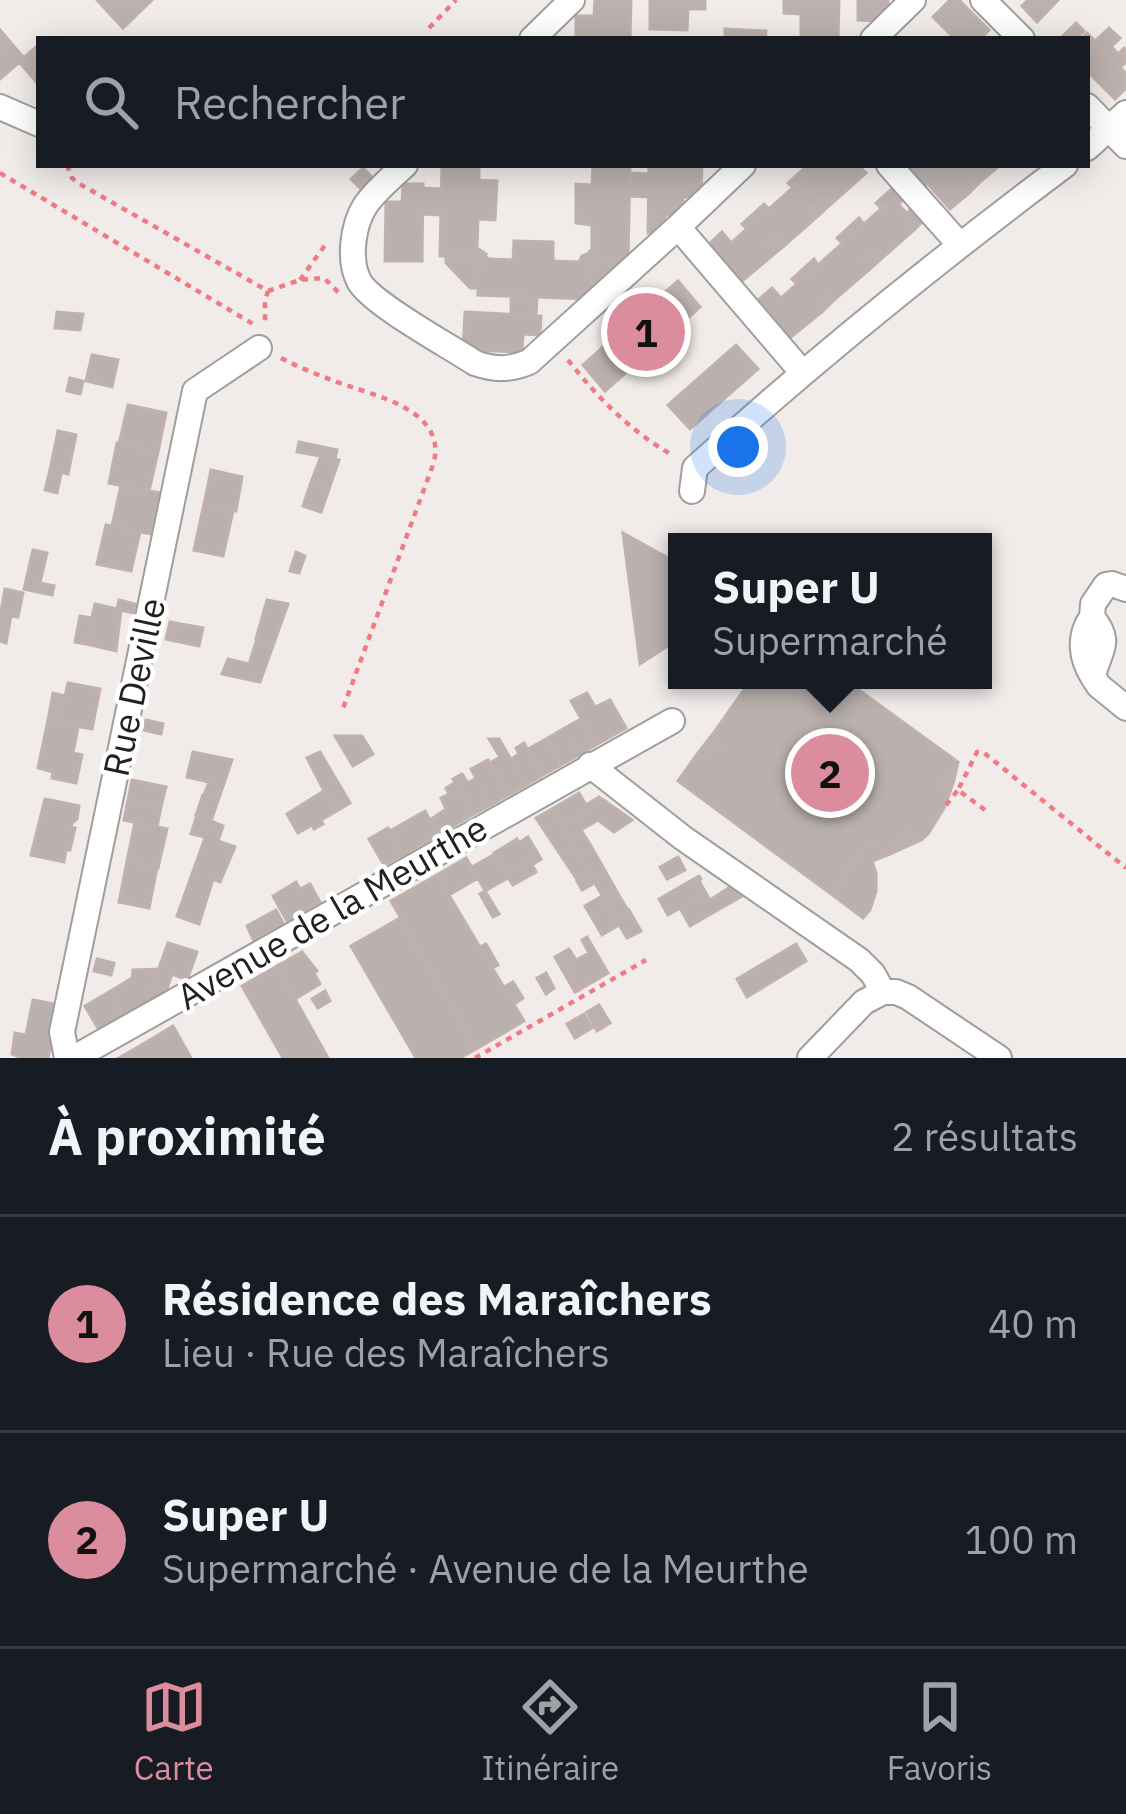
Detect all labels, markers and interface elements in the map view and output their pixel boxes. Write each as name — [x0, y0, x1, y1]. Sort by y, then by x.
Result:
search box — [36, 36, 1090, 168]
icon: search — [78, 69, 144, 135]
text: Rechercher — [174, 73, 405, 131]
pin: 1 — [607, 287, 685, 377]
your location — [708, 417, 768, 477]
popup — [668, 533, 992, 689]
text: Super U — [712, 557, 880, 615]
street label: Rue Deville — [92, 593, 175, 780]
text: Supermarché — [712, 615, 948, 666]
pin: 2 — [791, 728, 869, 818]
street label: Avenue de la Meurthe — [168, 803, 495, 1020]
text: À proximité — [48, 1103, 326, 1169]
text: 2 résultats — [891, 1111, 1078, 1162]
text: Résidence des Maraîchers — [162, 1269, 712, 1327]
text: 1 — [75, 1298, 99, 1349]
text: 40 m — [988, 1298, 1078, 1349]
text: Lieu · Rue des Maraîchers — [162, 1327, 610, 1378]
text: Super U — [162, 1485, 330, 1543]
text: 2 — [75, 1514, 99, 1565]
text: 100 m — [965, 1514, 1078, 1565]
text: Supermarché · Avenue de la Meurthe — [162, 1543, 809, 1594]
tab: Carte — [134, 1674, 214, 1789]
tab: Itinéraire — [481, 1674, 619, 1789]
tab: Favoris — [887, 1674, 992, 1789]

